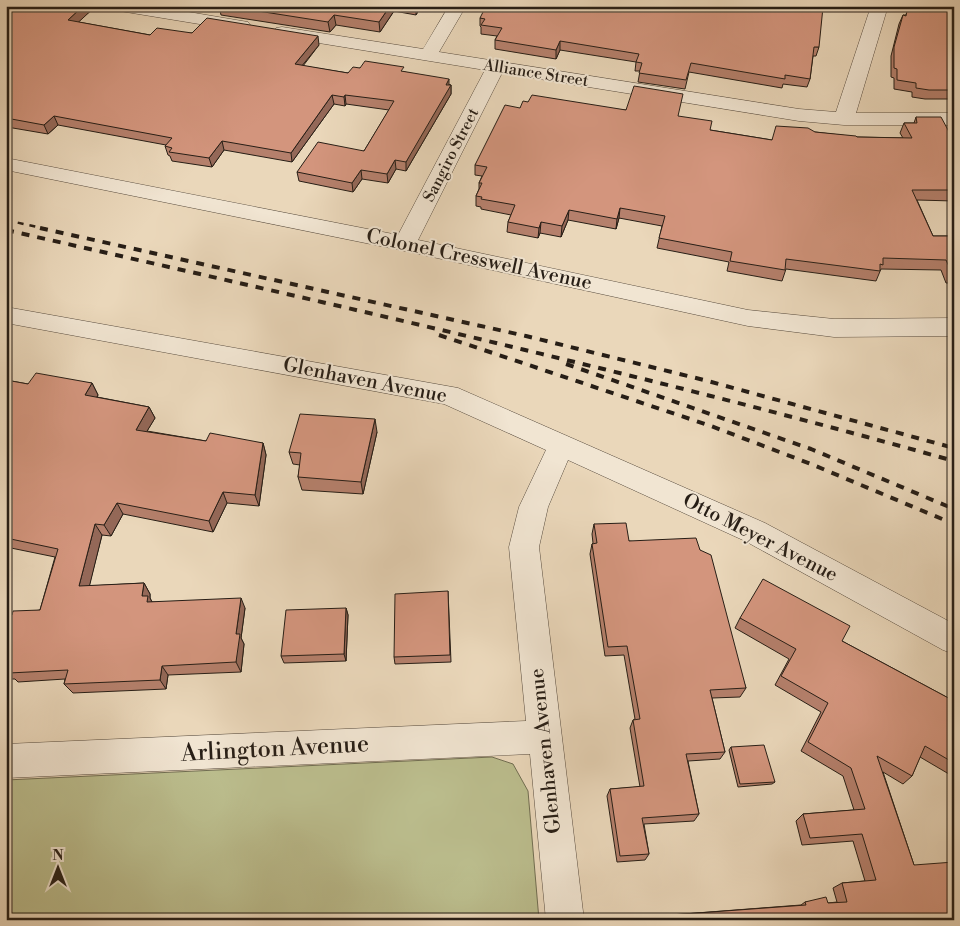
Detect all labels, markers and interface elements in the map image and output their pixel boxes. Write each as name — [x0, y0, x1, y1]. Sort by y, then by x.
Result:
street label: Alliance Street — [481, 55, 590, 91]
street label: Sangiro Street — [419, 104, 483, 205]
street label: Colonel Cresswell Avenue — [364, 224, 594, 296]
street label: Glenhaven Avenue — [281, 353, 449, 409]
street label: Otto Meyer Avenue — [678, 488, 842, 588]
street label: Glenhaven Avenue — [525, 667, 567, 835]
street label: Arlington Avenue — [179, 729, 370, 769]
north arrow — [32, 844, 82, 894]
text: N — [52, 847, 64, 865]

